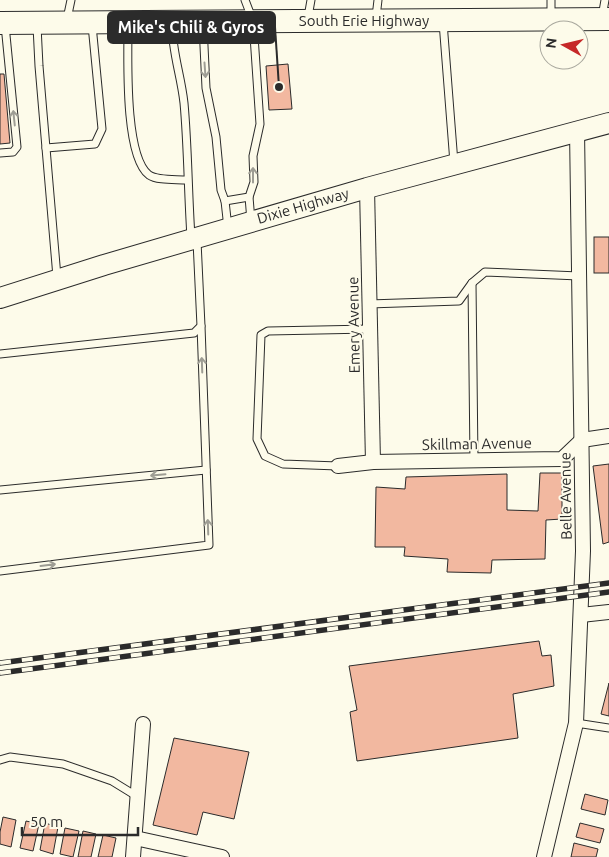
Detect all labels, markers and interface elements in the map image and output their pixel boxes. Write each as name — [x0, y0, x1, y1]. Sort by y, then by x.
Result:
callout: Mike's Chili & Gyros — [108, 12, 275, 43]
street label: South Erie Highway — [299, 12, 429, 29]
text: Mike's Chili & Gyros — [118, 18, 264, 36]
north arrow — [539, 20, 589, 70]
text: N — [542, 37, 560, 49]
one-way arrow — [200, 62, 209, 78]
one-way arrow — [9, 110, 19, 126]
one-way arrow — [248, 168, 258, 184]
street label: Dixie Highway — [255, 184, 351, 227]
street label: Emery Avenue — [344, 276, 363, 374]
one-way arrow — [197, 357, 207, 373]
street label: Skillman Avenue — [422, 434, 532, 453]
street label: Belle Avenue — [556, 452, 575, 540]
one-way arrow — [150, 470, 166, 480]
one-way arrow — [204, 519, 213, 535]
one-way arrow — [40, 560, 56, 570]
scale bar — [22, 804, 139, 836]
text: 50 m — [30, 813, 63, 830]

